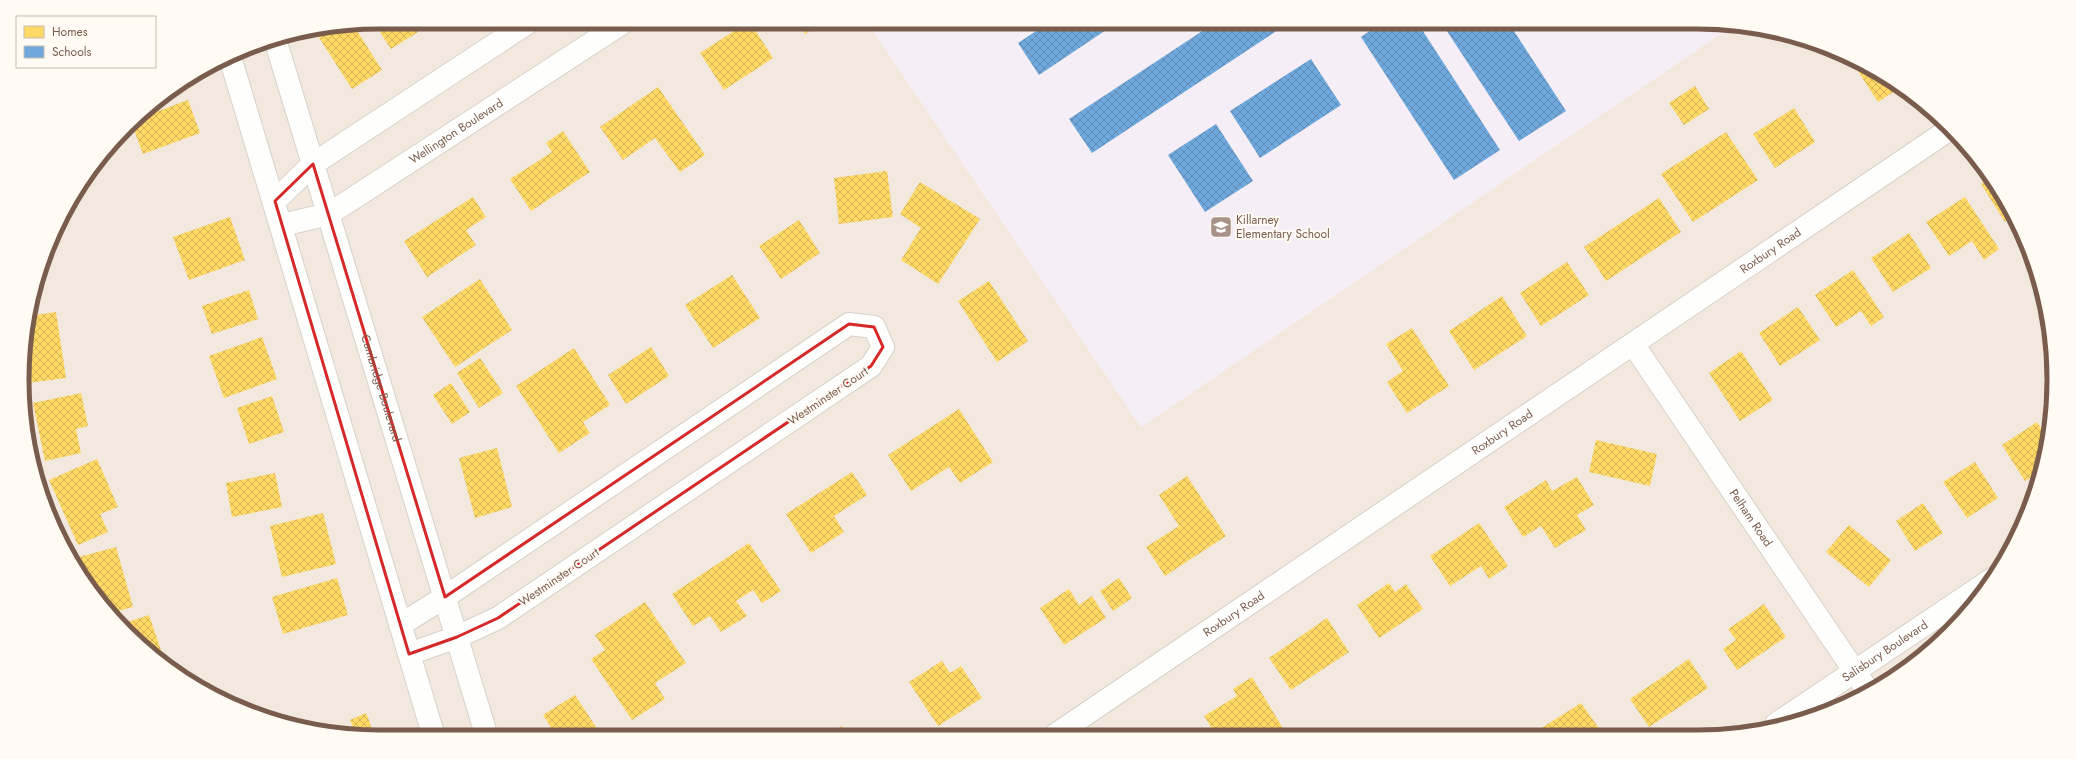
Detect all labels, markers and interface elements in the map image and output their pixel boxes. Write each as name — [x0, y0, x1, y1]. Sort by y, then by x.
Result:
legend — [16, 16, 156, 68]
text: Homes — [52, 23, 88, 41]
text: Schools — [52, 43, 91, 61]
street label: Wellington Boulevard — [406, 94, 507, 168]
place label: Killarney Elementary School — [1236, 211, 1330, 243]
school or university icon: Killarney Elementary School — [1208, 214, 1234, 240]
street label: Roxbury Road — [1736, 223, 1805, 278]
street label: Cambridge Boulevard — [356, 332, 406, 444]
street label: Westminster Court — [784, 362, 872, 430]
street label: Roxbury Road — [1468, 405, 1536, 459]
street label: Pelham Road — [1725, 485, 1777, 550]
street label: Westminster Court — [515, 543, 603, 611]
street label: Roxbury Road — [1200, 587, 1268, 641]
street label: Salisbury Boulevard — [1838, 616, 1931, 686]

